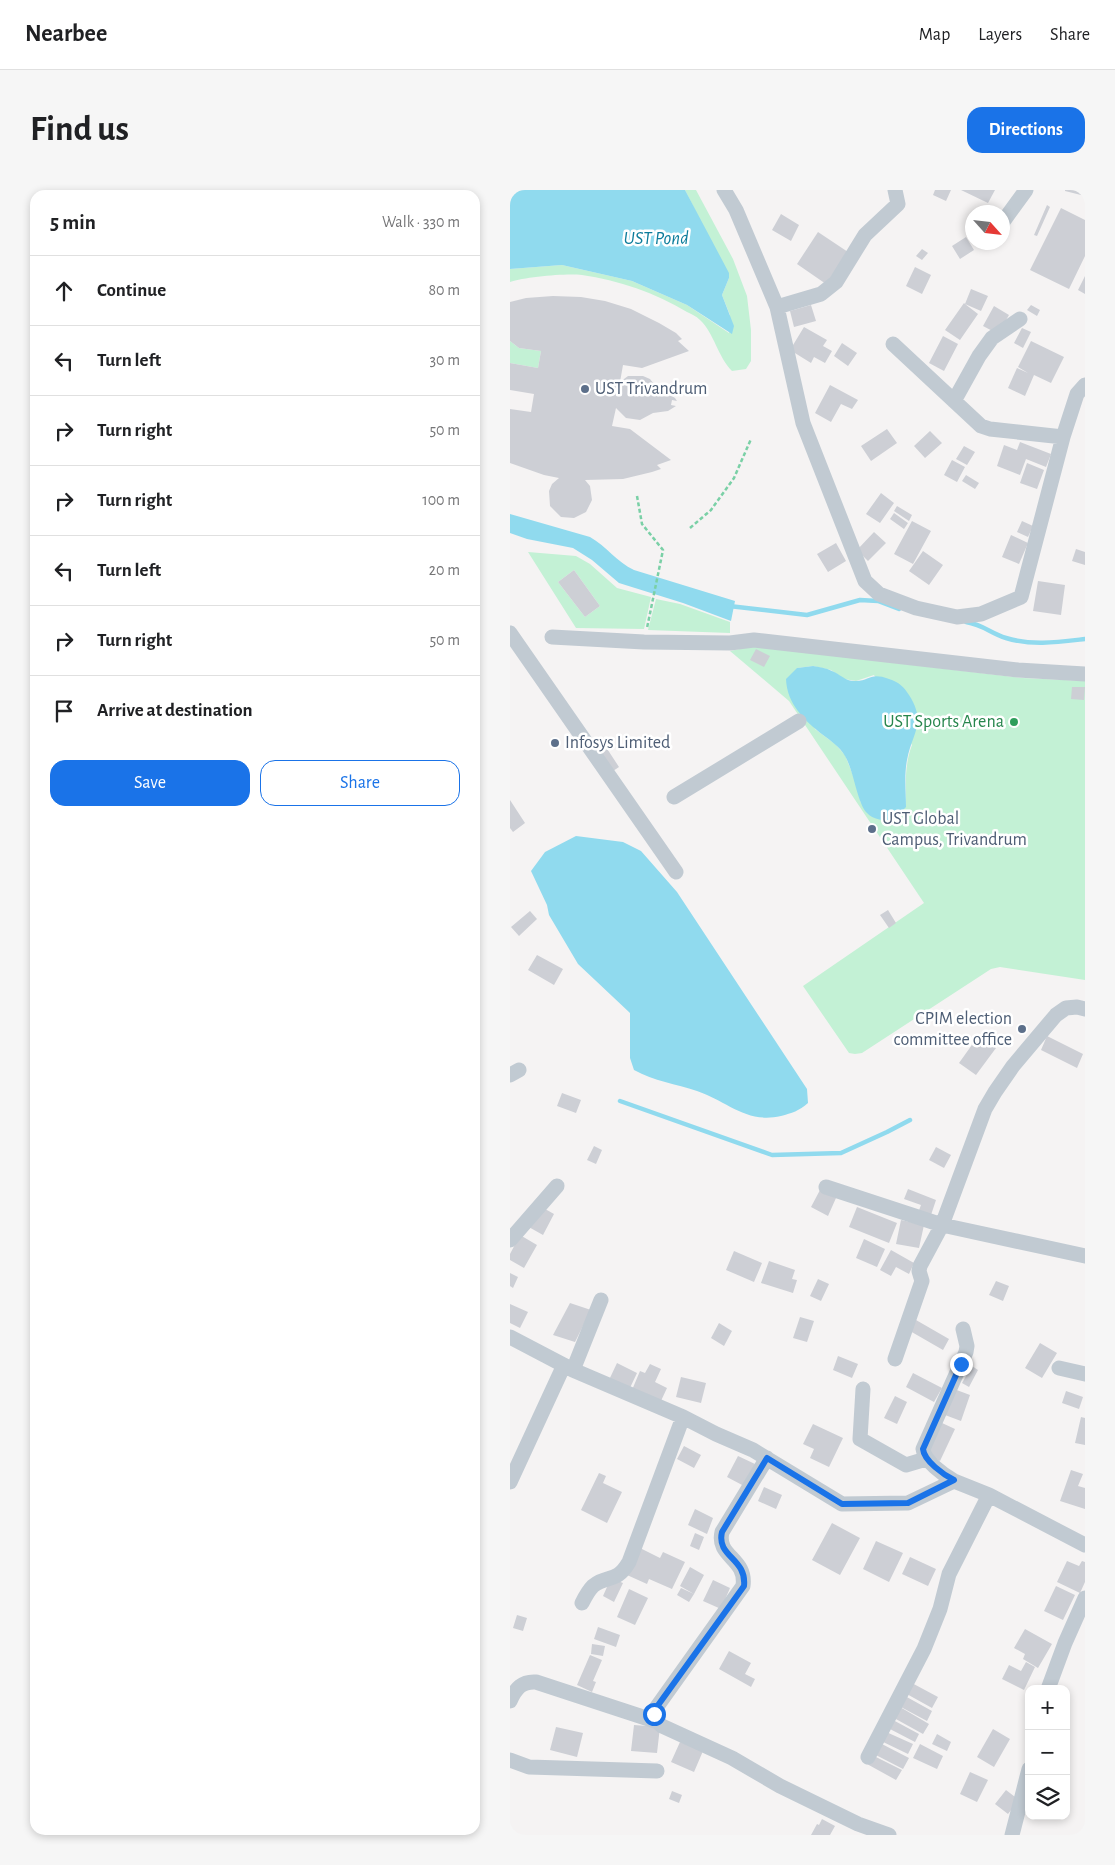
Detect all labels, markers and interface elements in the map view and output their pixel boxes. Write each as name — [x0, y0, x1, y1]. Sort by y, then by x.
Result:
text: Nearbee — [25, 22, 107, 46]
text: Map — [919, 26, 950, 44]
text: Layers — [978, 26, 1022, 44]
text: Share — [1050, 26, 1090, 44]
button: Directions — [967, 107, 1085, 153]
text: Find us — [30, 112, 129, 147]
north arrow — [965, 205, 1010, 250]
text: 5 min — [50, 212, 96, 233]
text: Walk · 330 m — [382, 214, 460, 230]
water label: UST Pond — [623, 229, 689, 248]
icon: ahead — [50, 277, 78, 305]
text: Continue — [97, 281, 166, 300]
text: 80 m — [429, 282, 460, 298]
icon: left — [50, 347, 78, 375]
text: Turn left — [97, 351, 161, 370]
text: 30 m — [430, 352, 460, 368]
place label: UST Trivandrum — [595, 380, 707, 398]
marker: UST Trivandrum — [579, 383, 591, 395]
icon: right — [50, 417, 78, 445]
text: Turn right — [97, 421, 172, 440]
text: 50 m — [429, 422, 460, 438]
icon: right — [50, 487, 78, 515]
text: Turn right — [97, 491, 172, 510]
text: 100 m — [422, 492, 460, 508]
icon: left — [50, 557, 78, 585]
text: Turn left — [97, 561, 161, 580]
text: 20 m — [429, 562, 460, 578]
icon: right — [50, 627, 78, 655]
text: Turn right — [97, 631, 172, 650]
text: 50 m — [429, 632, 460, 648]
icon: arrive — [50, 697, 78, 725]
text: Arrive at destination — [97, 701, 253, 720]
place label: UST Sports Arena — [883, 713, 1004, 731]
marker: UST Sports Arena — [1008, 716, 1020, 728]
place label: Infosys Limited — [565, 734, 670, 752]
marker: Infosys Limited — [549, 737, 561, 749]
button: Save — [50, 760, 250, 806]
button: Share — [260, 760, 460, 806]
place label: UST Global Campus, Trivandrum — [882, 810, 1027, 849]
marker: UST Global Campus, Trivandrum — [866, 823, 878, 835]
place label: CPIM election committee office — [894, 1010, 1012, 1049]
marker: CPIM election committee office — [1016, 1023, 1028, 1035]
route end — [950, 1353, 973, 1376]
map controls — [1025, 1685, 1070, 1820]
button: + — [1025, 1685, 1070, 1730]
route start — [643, 1703, 666, 1726]
button: − — [1025, 1730, 1070, 1775]
button: layers — [1025, 1775, 1070, 1820]

